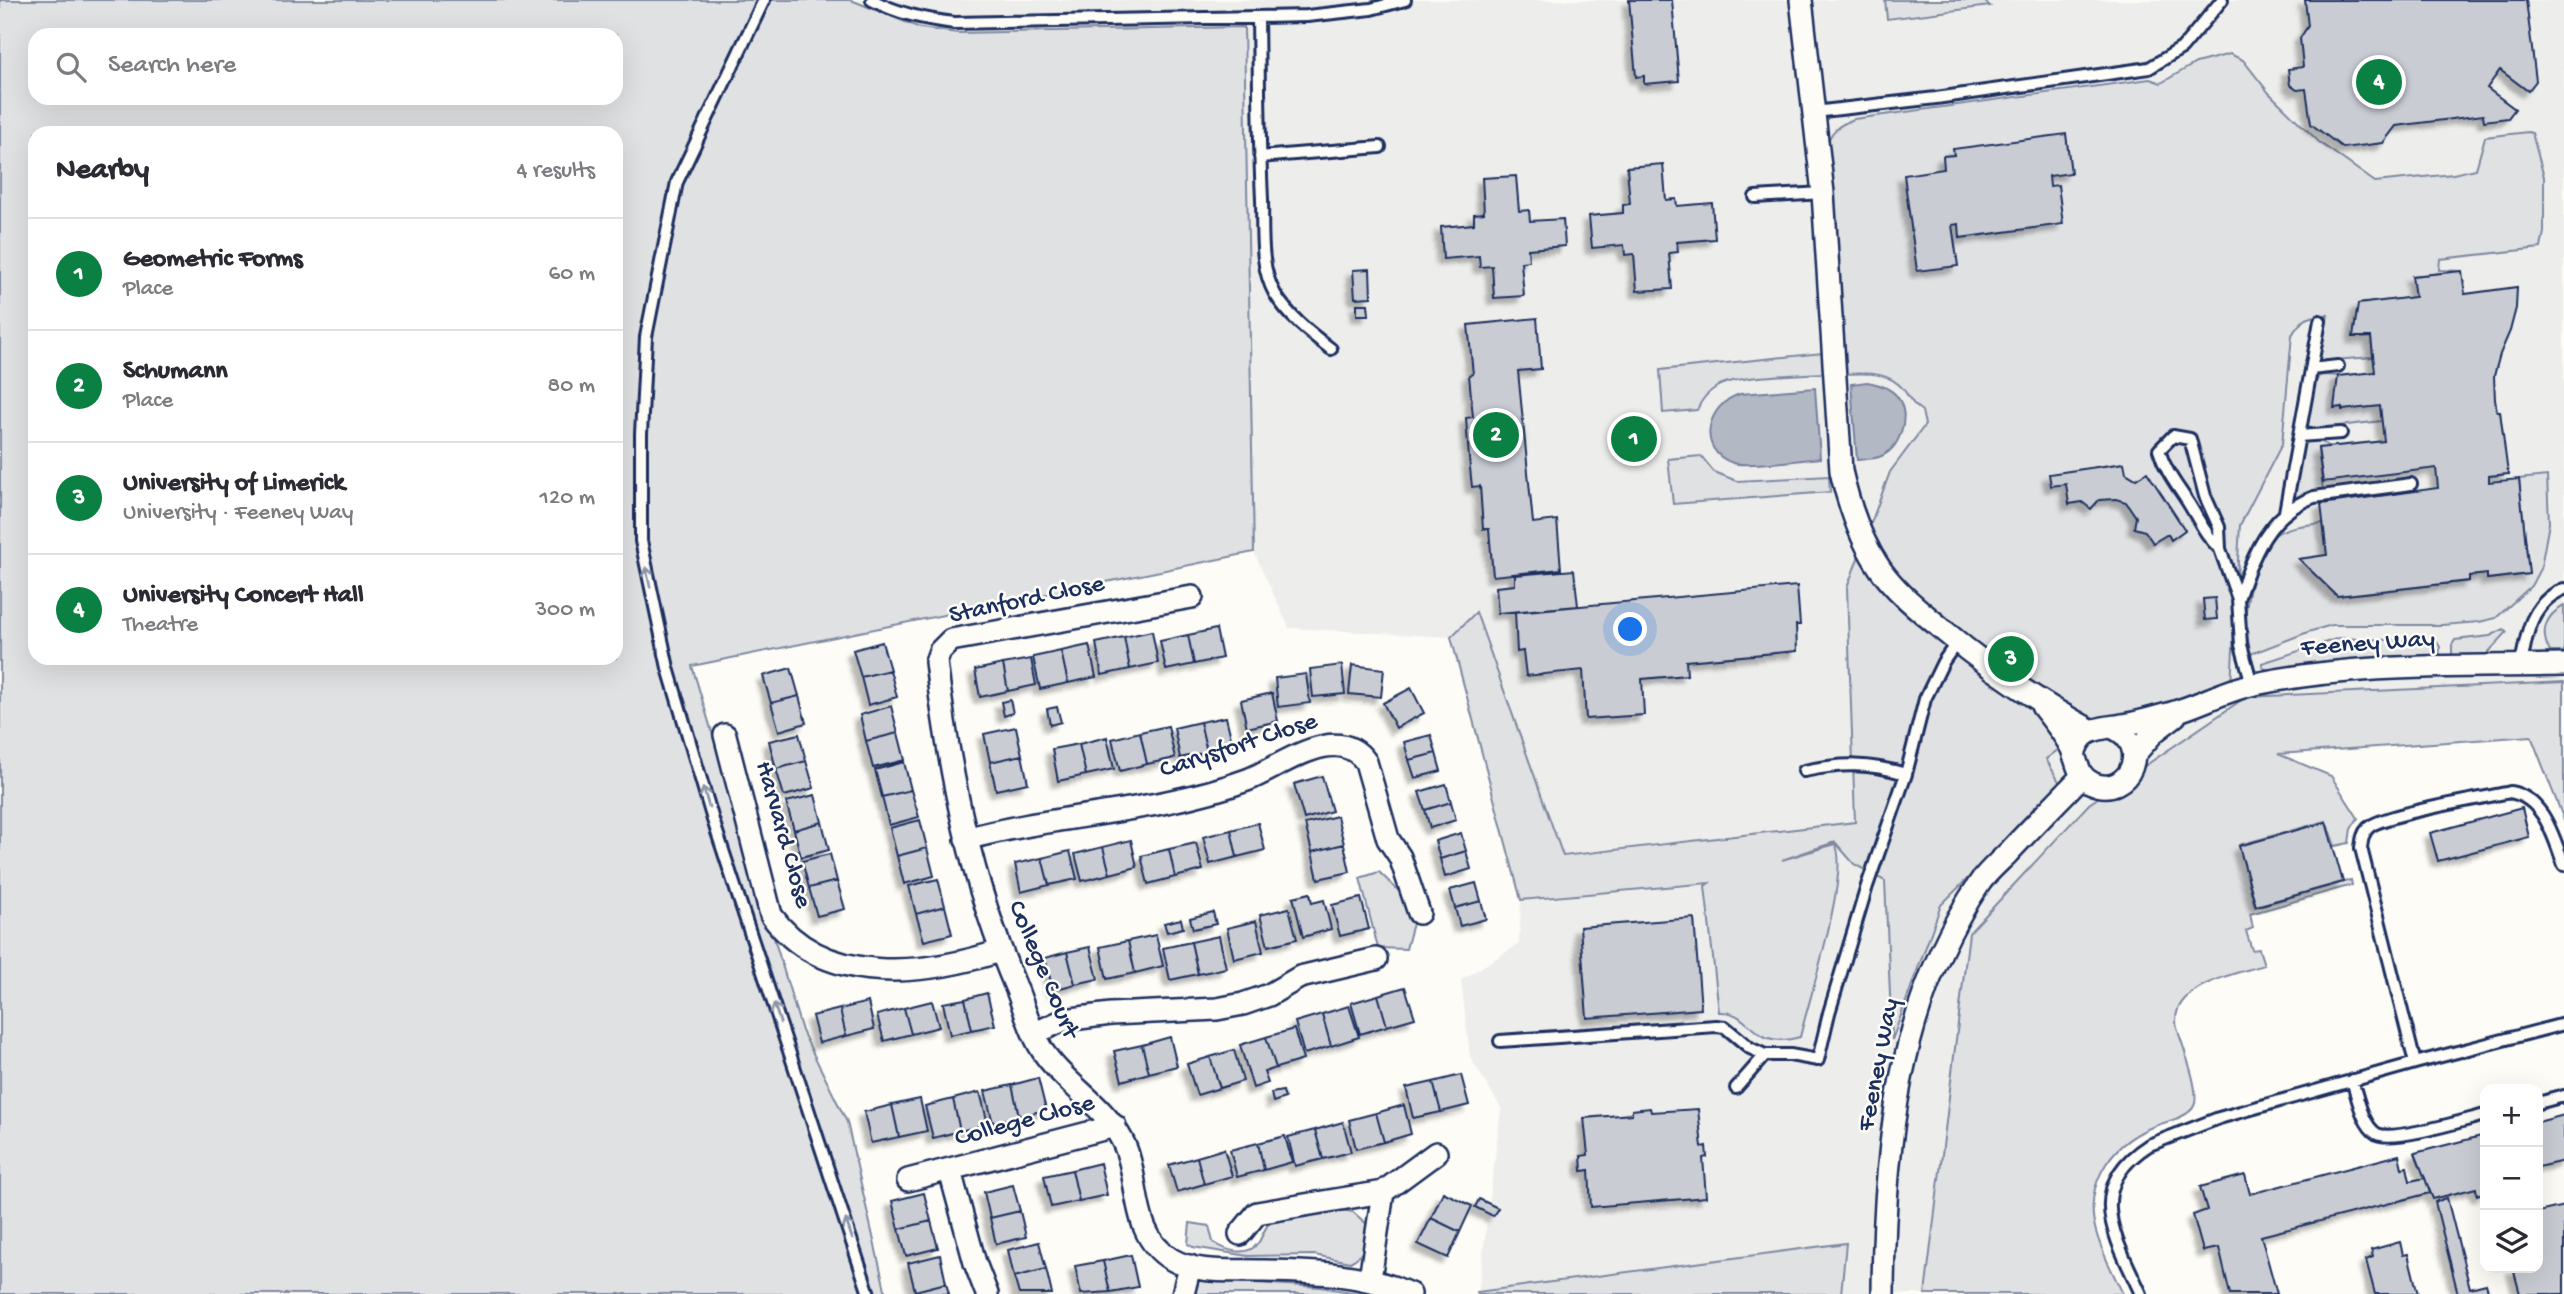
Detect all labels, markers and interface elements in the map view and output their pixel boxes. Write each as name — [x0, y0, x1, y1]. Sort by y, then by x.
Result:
search box — [28, 28, 623, 105]
icon: search — [52, 48, 90, 86]
text: Search here — [108, 51, 236, 82]
pin: 4 — [2356, 56, 2402, 108]
text: Nearby — [56, 154, 149, 189]
text: 4 results — [516, 158, 595, 185]
text: Geometric Forms — [123, 245, 303, 276]
text: 1 — [74, 261, 84, 288]
text: 60 m — [549, 261, 595, 288]
text: Place — [123, 276, 173, 303]
text: Schumann — [123, 357, 228, 388]
text: 2 — [73, 373, 85, 400]
text: 80 m — [548, 373, 595, 400]
text: Place — [123, 388, 173, 415]
pin: 2 — [1473, 409, 1519, 461]
pin: 1 — [1611, 413, 1657, 465]
text: University of Limerick — [123, 469, 345, 500]
text: 3 — [73, 485, 85, 512]
text: 120 m — [540, 485, 595, 512]
text: University · Feeney Way — [123, 500, 353, 527]
one-way arrow — [641, 566, 655, 589]
street label: Stanford Close — [947, 569, 1108, 633]
text: University Concert Hall — [123, 581, 364, 612]
text: 4 — [74, 597, 84, 624]
text: 300 m — [535, 597, 595, 624]
text: Theatre — [123, 612, 198, 639]
your location — [1613, 612, 1647, 646]
street label: Feeney Way — [2299, 625, 2436, 665]
pin: 3 — [1988, 633, 2034, 685]
street label: Carysfort Close — [1156, 707, 1322, 787]
street label: Harvard Close — [746, 758, 818, 913]
one-way arrow — [698, 786, 711, 808]
street label: College Court — [999, 897, 1086, 1046]
street label: Feeney Way — [1852, 996, 1908, 1135]
one-way arrow — [770, 1003, 782, 1025]
map controls — [2480, 1084, 2543, 1273]
button: + — [2480, 1084, 2543, 1147]
street label: College Close — [952, 1088, 1099, 1155]
button: − — [2480, 1147, 2543, 1210]
button: layers — [2480, 1210, 2543, 1273]
one-way arrow — [842, 1218, 854, 1240]

